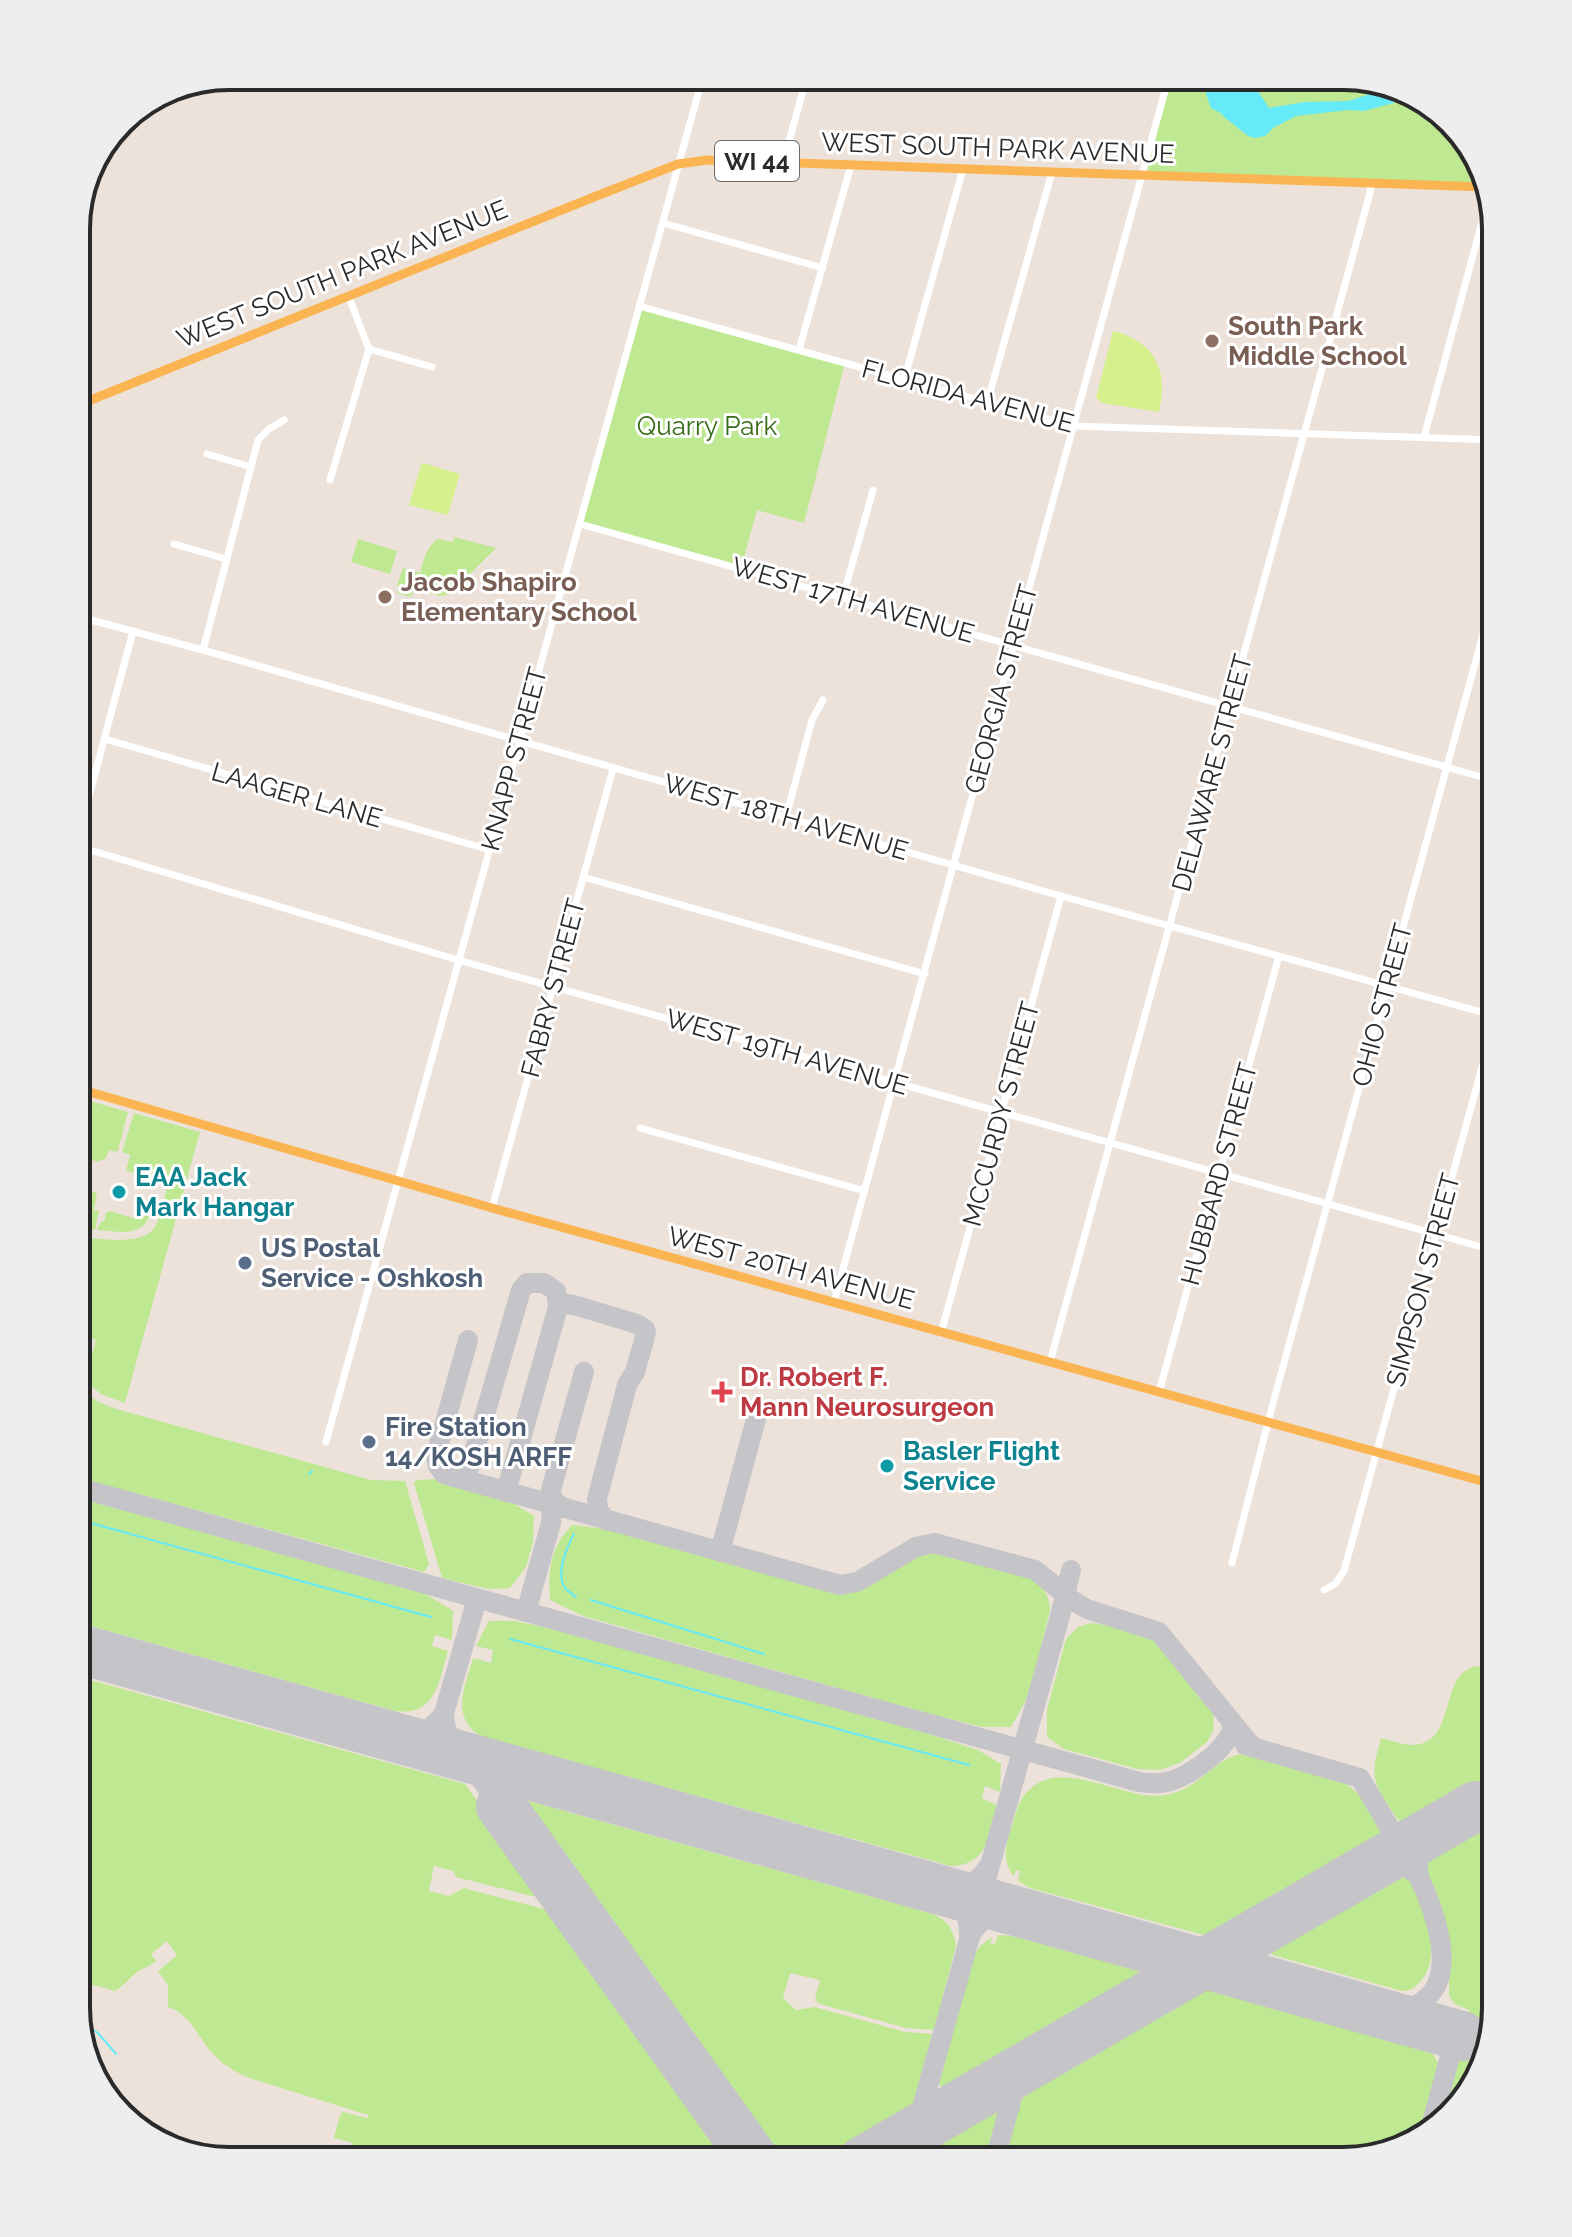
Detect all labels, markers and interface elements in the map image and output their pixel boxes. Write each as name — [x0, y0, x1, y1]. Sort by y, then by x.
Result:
street label: WEST SOUTH PARK AVENUE — [821, 127, 1175, 169]
road number: WI 44 — [715, 141, 799, 181]
street label: WEST SOUTH PARK AVENUE — [172, 194, 512, 354]
place label: South Park Middle School — [1228, 311, 1408, 371]
marker: South Park Middle School — [1203, 332, 1221, 350]
street label: FLORIDA AVENUE — [859, 353, 1077, 439]
park label: Quarry Park — [637, 411, 777, 441]
street label: WEST 17TH AVENUE — [728, 551, 978, 649]
place label: Jacob Shapiro Elementary School — [401, 567, 638, 627]
street label: GEORGIA STREET — [959, 581, 1043, 797]
marker: Jacob Shapiro Elementary School — [376, 588, 394, 606]
street label: DELAWARE STREET — [1166, 651, 1258, 895]
street label: KNAPP STREET — [475, 664, 553, 854]
street label: LAAGER LANE — [208, 756, 386, 834]
street label: WEST 18TH AVENUE — [660, 768, 912, 866]
street label: FABRY STREET — [515, 895, 591, 1081]
street label: OHIO STREET — [1346, 920, 1418, 1090]
street label: MCCURDY STREET — [957, 998, 1045, 1229]
street label: WEST 19TH AVENUE — [662, 1003, 912, 1101]
street label: HUBBARD STREET — [1175, 1059, 1263, 1288]
place label: EAA Jack Mark Hangar — [135, 1162, 294, 1222]
street label: SIMPSON STREET — [1380, 1170, 1466, 1390]
marker: EAA Jack Mark Hangar — [110, 1183, 128, 1201]
street label: WEST 20TH AVENUE — [664, 1221, 918, 1315]
place label: US Postal Service - Oshkosh — [261, 1233, 483, 1293]
marker: US Postal Service - Oshkosh — [236, 1254, 254, 1272]
place label: Dr. Robert F. Mann Neurosurgeon — [740, 1362, 994, 1422]
marker: Dr. Robert F. Mann Neurosurgeon — [711, 1381, 733, 1403]
place label: Fire Station 14/KOSH ARFF — [385, 1412, 572, 1472]
marker: Fire Station 14/KOSH ARFF — [360, 1433, 378, 1451]
place label: Basler Flight Service — [903, 1436, 1060, 1496]
marker: Basler Flight Service — [878, 1457, 896, 1475]

